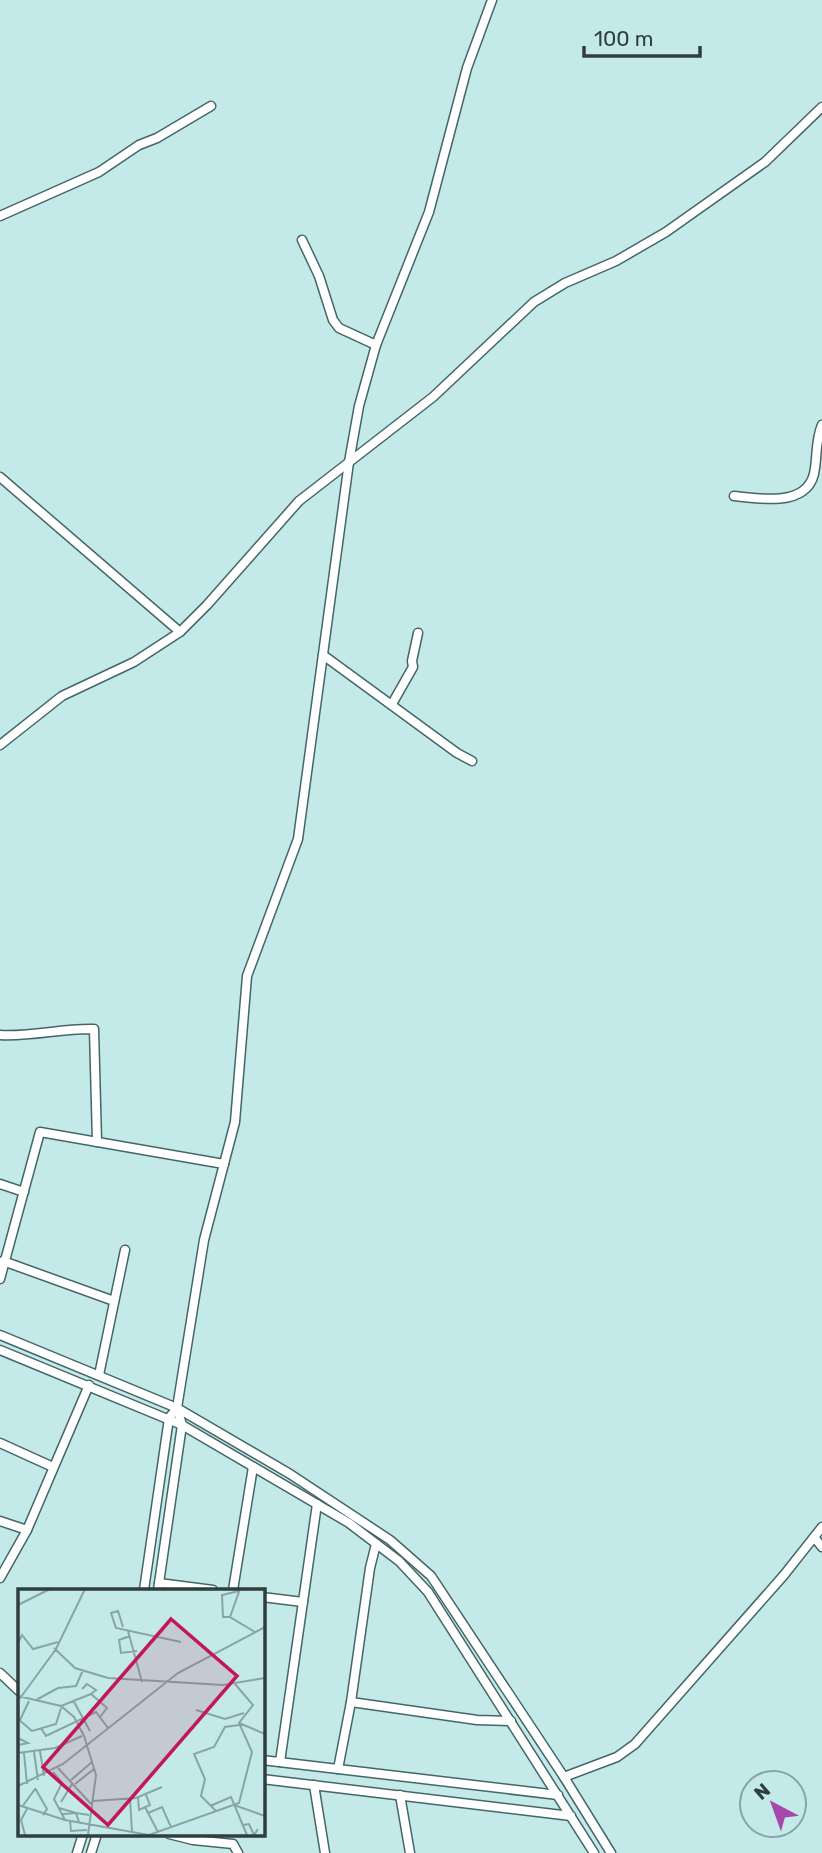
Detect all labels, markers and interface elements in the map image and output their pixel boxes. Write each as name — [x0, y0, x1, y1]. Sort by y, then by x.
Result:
scale bar — [584, 14, 700, 58]
text: 100 m — [594, 26, 653, 51]
inset map — [18, 1589, 264, 1836]
north arrow — [738, 1769, 808, 1839]
text: N — [749, 1778, 775, 1805]

